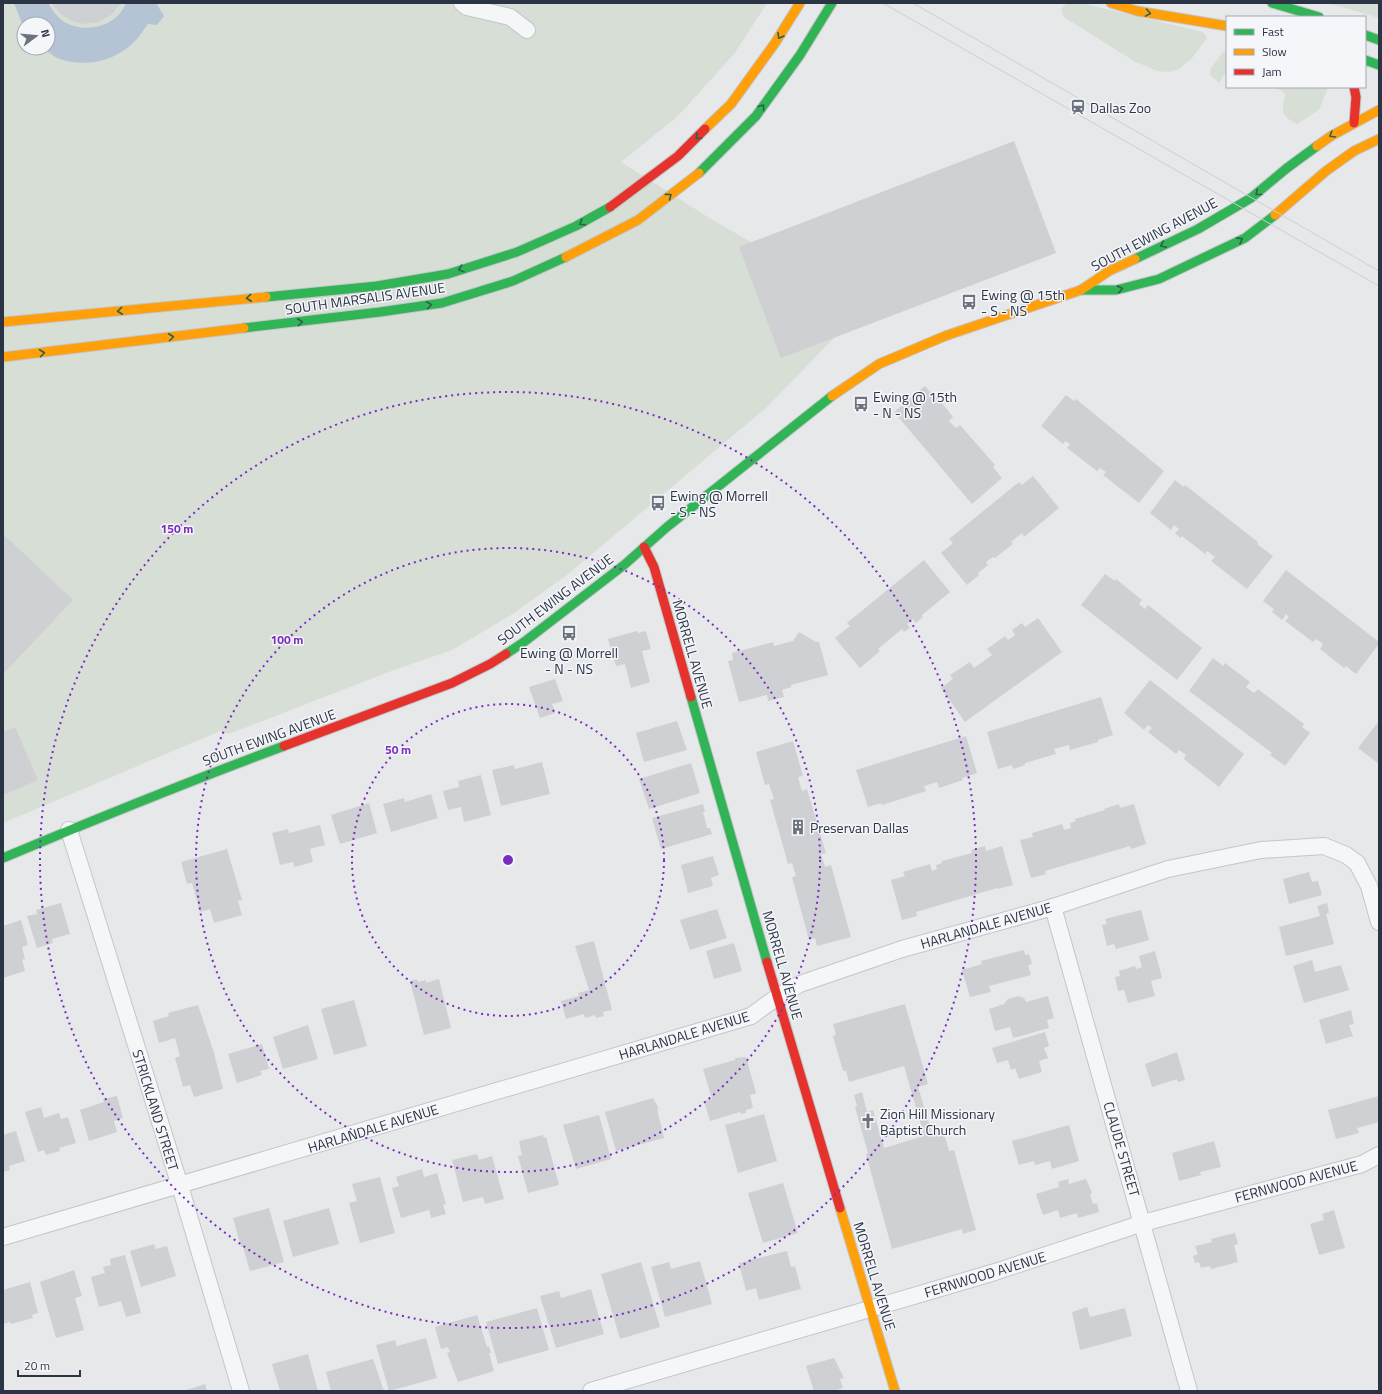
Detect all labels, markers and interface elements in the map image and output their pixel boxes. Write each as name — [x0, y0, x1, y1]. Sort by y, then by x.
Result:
one-way arrow — [1145, 8, 1151, 17]
north arrow — [16, 16, 56, 56]
legend — [1226, 16, 1366, 88]
text: Fast — [1262, 22, 1285, 41]
text: N — [37, 27, 54, 39]
one-way arrow — [777, 32, 784, 39]
text: Slow — [1262, 42, 1287, 61]
text: Jam — [1262, 62, 1282, 81]
place label: Dallas Zoo — [1090, 97, 1151, 118]
station icon: Dallas Zoo — [1069, 98, 1087, 116]
one-way arrow — [758, 104, 765, 111]
one-way arrow — [1329, 131, 1336, 138]
one-way arrow — [695, 132, 703, 140]
one-way arrow — [1255, 188, 1262, 195]
street label: SOUTH EWING AVENUE — [1087, 192, 1221, 276]
one-way arrow — [664, 194, 671, 201]
one-way arrow — [579, 219, 586, 226]
one-way arrow — [1235, 237, 1243, 245]
one-way arrow — [1160, 240, 1167, 248]
one-way arrow — [458, 265, 465, 273]
street label: SOUTH MARSALIS AVENUE — [284, 276, 447, 320]
place label: Ewing @ 15th - S - NS — [981, 284, 1065, 321]
one-way arrow — [1117, 285, 1123, 294]
bus stop icon: Ewing @ 15th - S - NS — [960, 293, 978, 311]
one-way arrow — [246, 294, 252, 303]
one-way arrow — [426, 301, 432, 310]
one-way arrow — [117, 306, 123, 315]
one-way arrow — [297, 317, 303, 326]
one-way arrow — [168, 333, 174, 342]
one-way arrow — [39, 348, 45, 357]
place label: Ewing @ 15th - N - NS — [873, 386, 957, 423]
bus stop icon: Ewing @ 15th - N - NS — [852, 395, 870, 413]
place label: Ewing @ Morrell - S - NS — [670, 485, 768, 522]
bus stop icon: Ewing @ Morrell - S - NS — [649, 494, 667, 512]
text: 150 m — [161, 519, 193, 538]
street label: SOUTH EWING AVENUE — [493, 548, 618, 650]
street label: MORRELL AVENUE — [667, 597, 719, 711]
bus stop icon: Ewing @ Morrell - N - NS — [560, 624, 578, 642]
text: 100 m — [271, 630, 303, 649]
place label: Ewing @ Morrell - N - NS — [520, 642, 618, 679]
street label: SOUTH EWING AVENUE — [199, 703, 339, 771]
text: 50 m — [385, 740, 411, 759]
place label: Preservan Dallas — [810, 817, 909, 838]
building icon: Preservan Dallas — [789, 818, 807, 836]
centre of rings — [501, 853, 515, 867]
street label: HARLANDALE AVENUE — [918, 896, 1054, 954]
street label: MORRELL AVENUE — [757, 908, 809, 1022]
street label: HARLANDALE AVENUE — [616, 1005, 752, 1065]
street label: STRICKLAND STREET — [128, 1047, 185, 1174]
street label: HARLANDALE AVENUE — [305, 1098, 441, 1158]
street label: CLAUDE STREET — [1098, 1099, 1146, 1200]
place label: Zion Hill Missionary Baptist Church — [880, 1103, 995, 1140]
church icon: Zion Hill Missionary Baptist Church — [859, 1112, 877, 1130]
street label: FERNWOOD AVENUE — [1232, 1154, 1360, 1207]
street label: MORRELL AVENUE — [849, 1219, 902, 1333]
street label: FERNWOOD AVENUE — [922, 1245, 1049, 1302]
scale bar — [18, 1352, 80, 1378]
text: 20 m — [24, 1356, 50, 1375]

